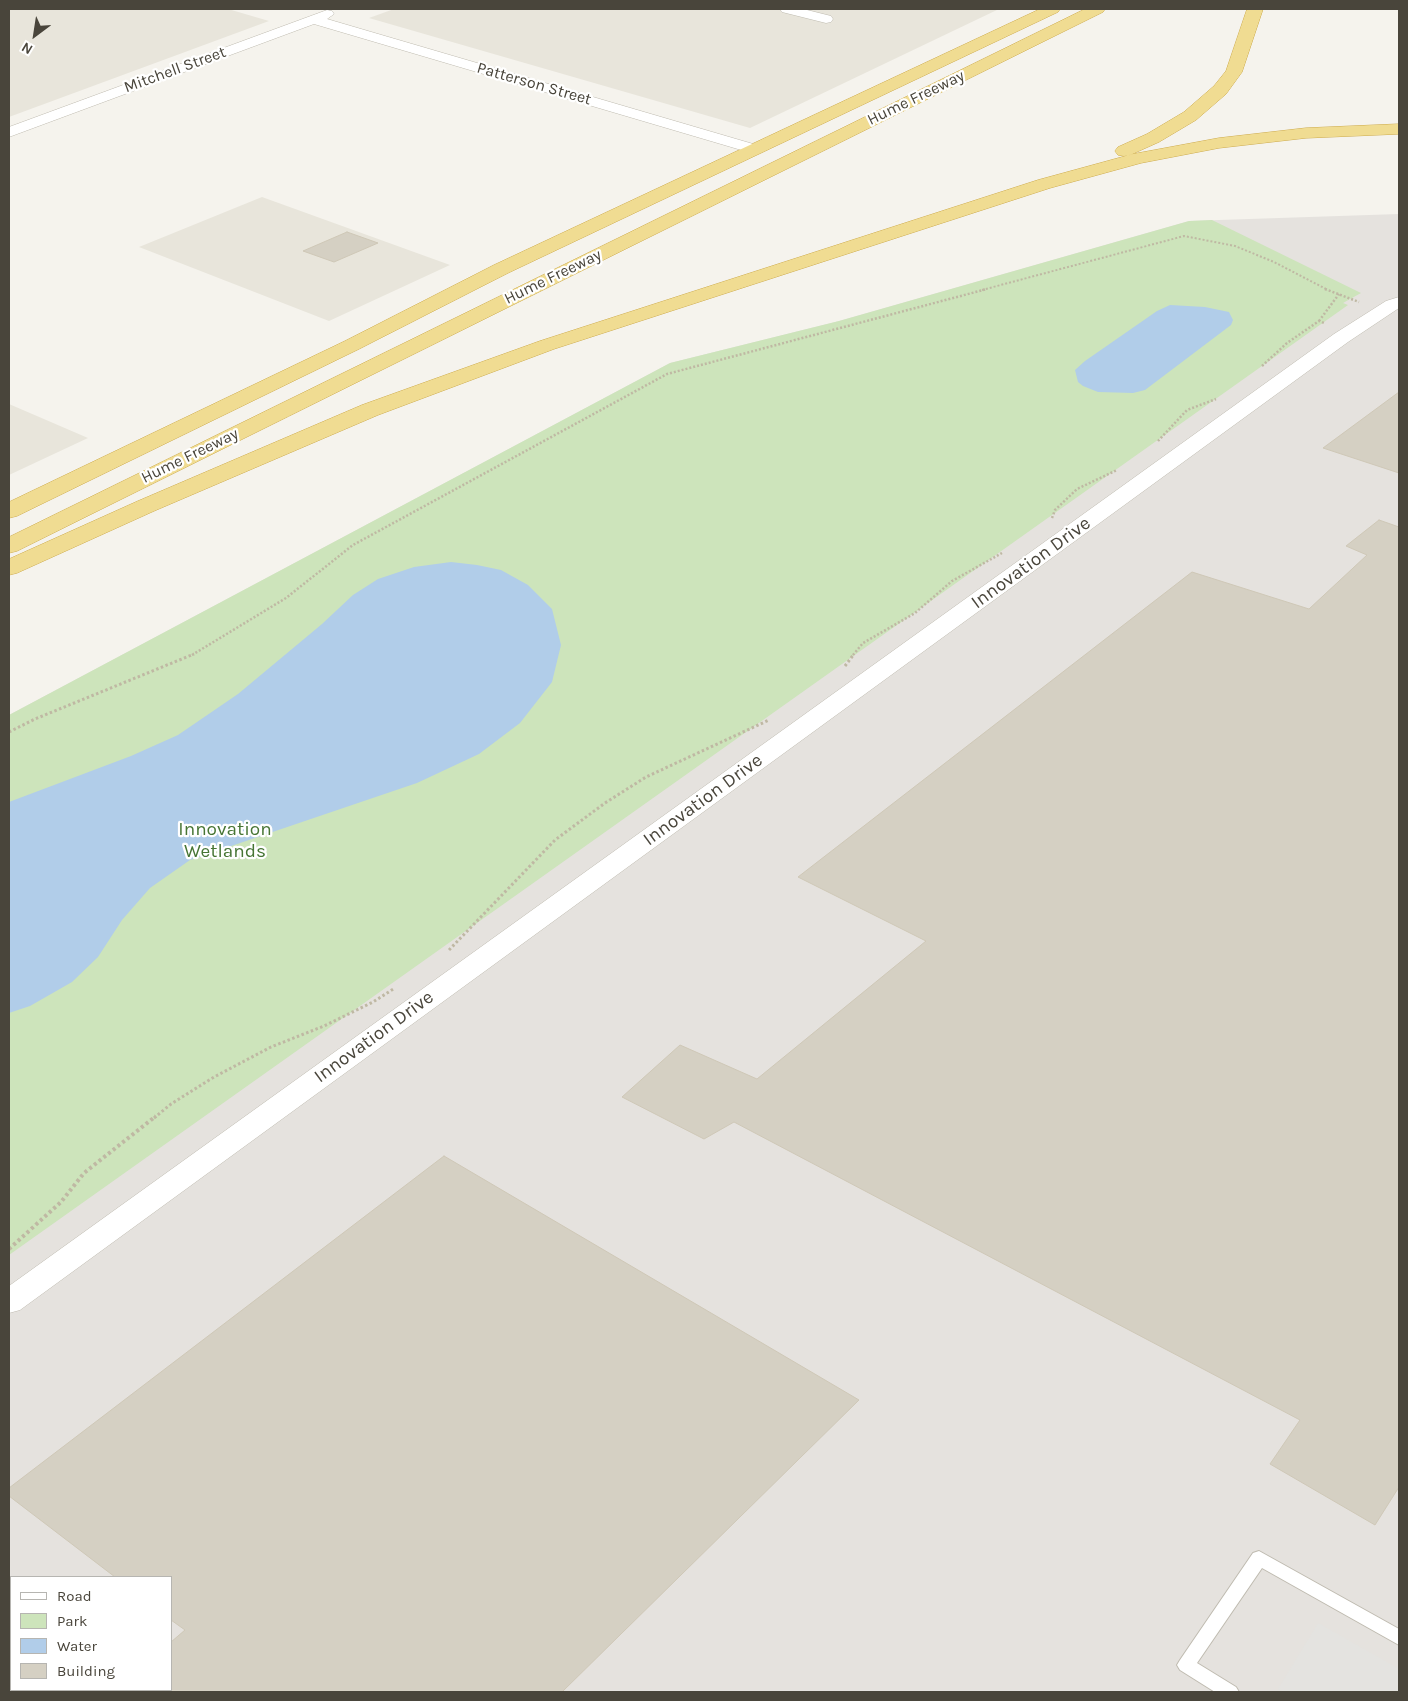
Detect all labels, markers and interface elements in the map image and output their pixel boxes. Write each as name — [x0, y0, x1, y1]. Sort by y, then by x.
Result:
north arrow — [10, 10, 60, 60]
text: N — [18, 38, 36, 58]
street label: Mitchell Street — [121, 43, 229, 97]
street label: Patterson Street — [475, 58, 593, 110]
street label: Hume Freeway — [864, 66, 968, 130]
street label: Hume Freeway — [501, 245, 605, 309]
street label: Hume Freeway — [138, 424, 242, 488]
street label: Innovation Drive — [967, 512, 1095, 614]
street label: Innovation Drive — [639, 749, 767, 851]
park label: Innovation Wetlands — [178, 819, 272, 863]
street label: Innovation Drive — [310, 986, 438, 1088]
legend — [10, 1576, 172, 1691]
text: Road — [57, 1587, 92, 1605]
text: Park — [57, 1612, 87, 1630]
text: Water — [57, 1637, 97, 1655]
text: Building — [57, 1662, 115, 1680]

